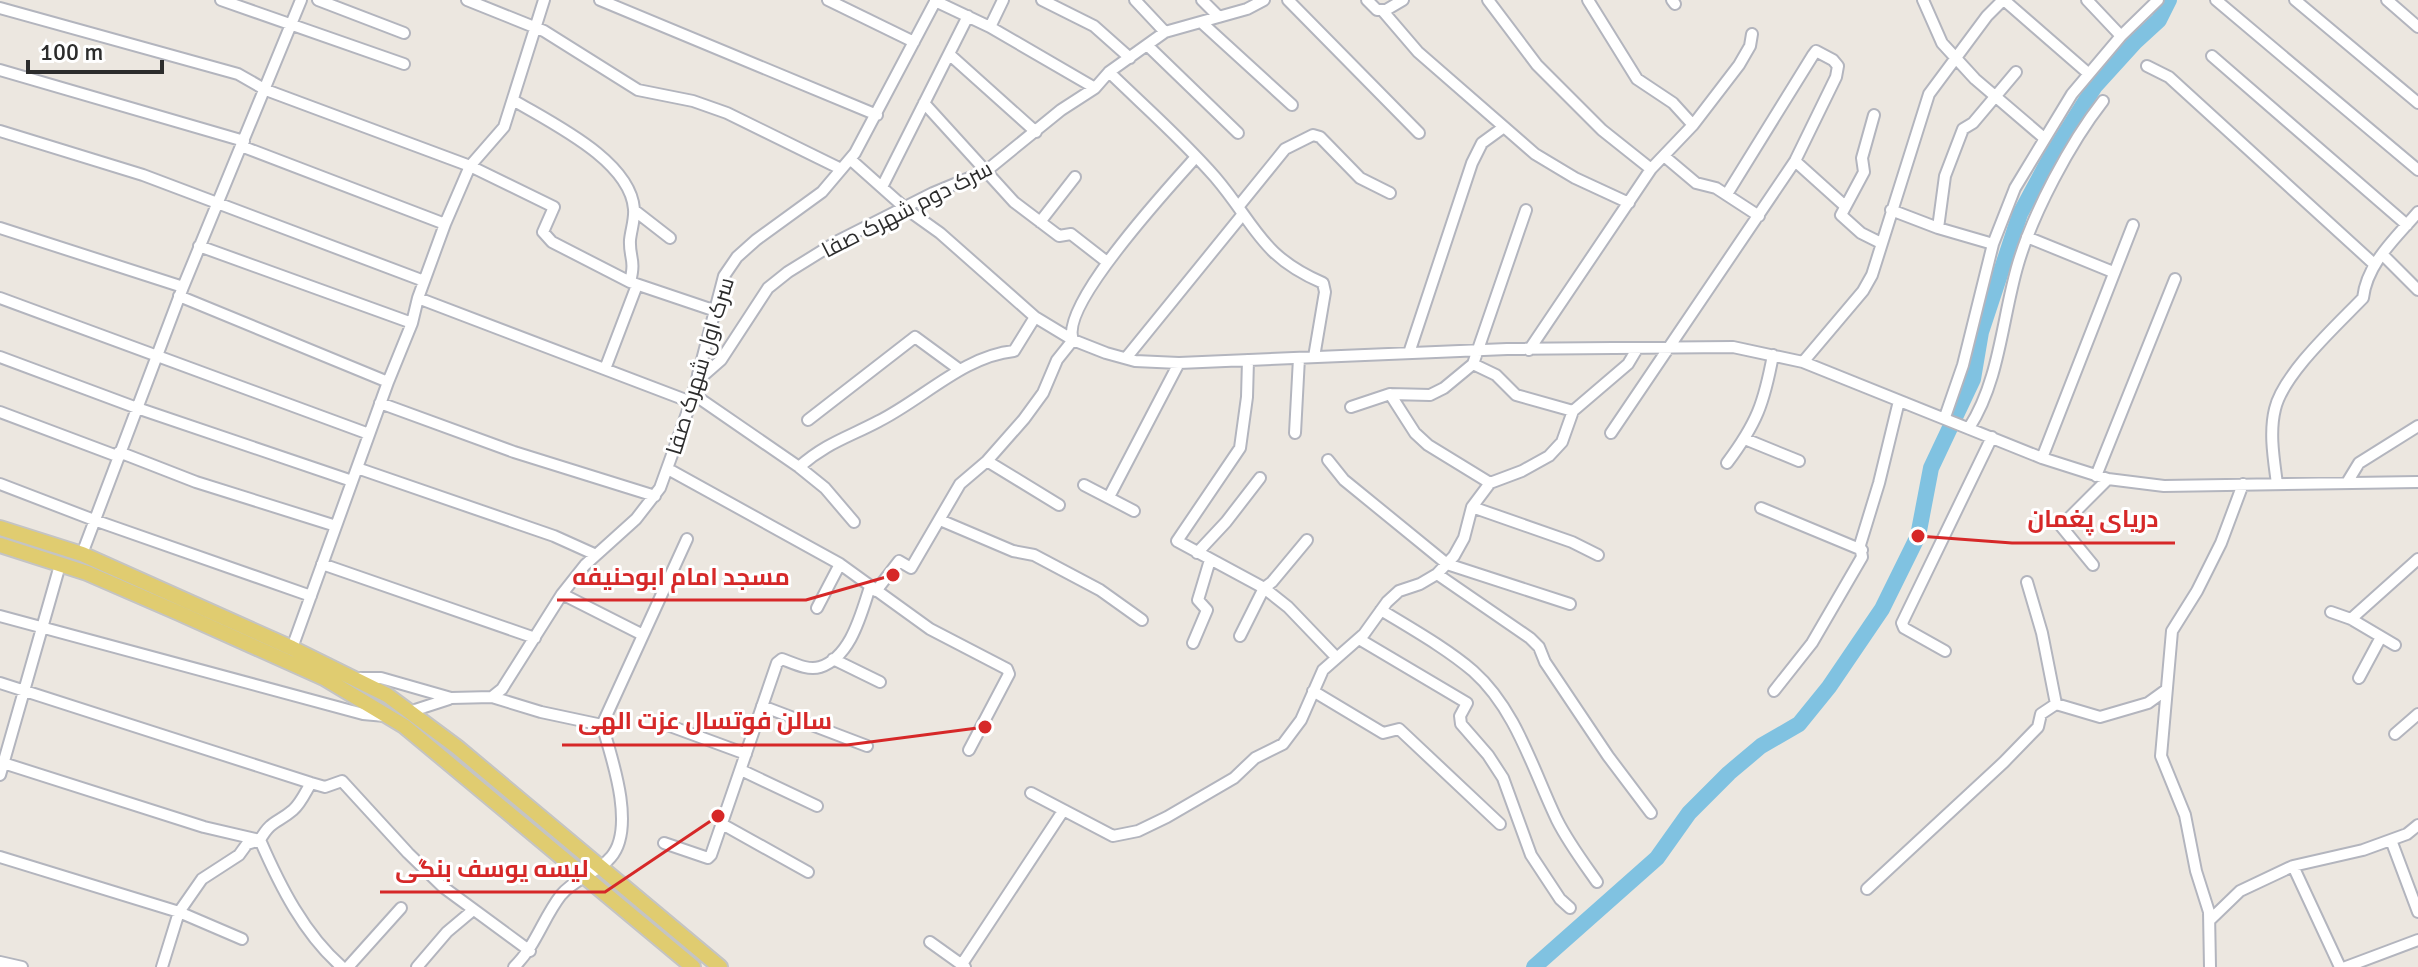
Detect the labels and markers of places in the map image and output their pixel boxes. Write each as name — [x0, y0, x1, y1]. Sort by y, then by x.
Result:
callout: دریای پغمان — [2012, 495, 2175, 543]
callout: مسجد امام ابوحنیفه — [557, 552, 806, 600]
callout: سالن فوتسال عزت الهی — [562, 697, 847, 745]
callout: لیسه یوسف بنگی — [380, 844, 605, 892]

